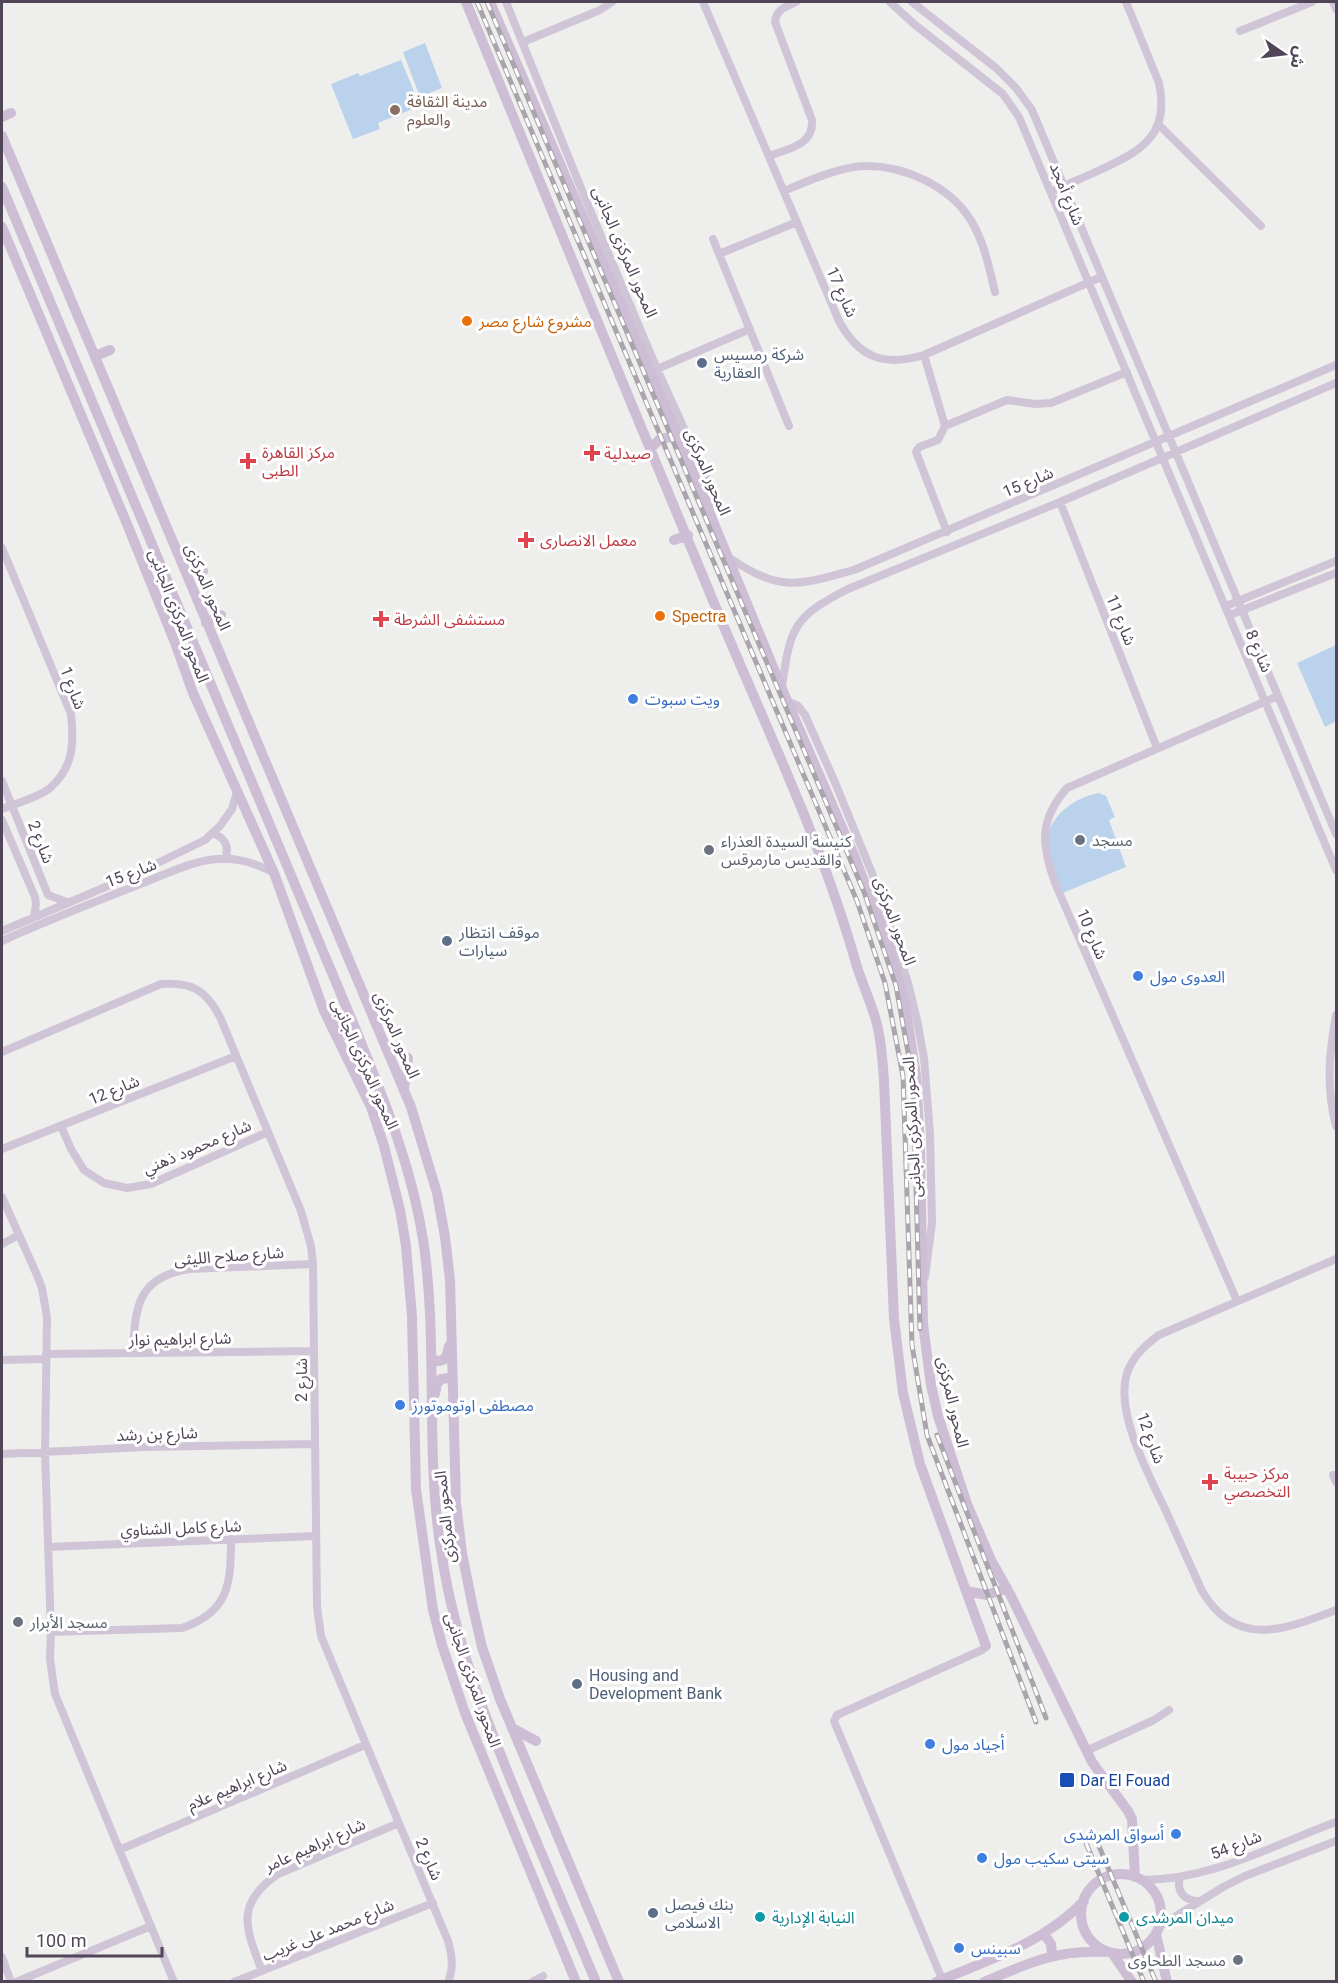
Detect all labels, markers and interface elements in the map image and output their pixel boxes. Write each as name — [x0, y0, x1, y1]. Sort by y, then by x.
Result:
north arrow — [1254, 24, 1314, 84]
text: ش — [1286, 45, 1310, 71]
place label: مدينة الثقافة والعلوم — [407, 92, 487, 132]
marker: مدينة الثقافة والعلوم — [388, 103, 402, 117]
street label: شارع أمجد — [1043, 160, 1088, 229]
street label: المحور المركزى الجانبى — [589, 183, 661, 321]
street label: شارع 17 — [820, 264, 861, 321]
place label: مشروع شارع مصر — [478, 312, 592, 334]
marker: مشروع شارع مصر — [460, 314, 474, 328]
place label: شركة رمسيس العقارية — [714, 345, 804, 382]
marker: شركة رمسيس العقارية — [695, 356, 709, 370]
street label: المحور المركزى — [681, 426, 735, 518]
place label: مركز القاهرة الطبى — [262, 443, 335, 480]
place label: صيدلية — [604, 444, 651, 463]
marker: صيدلية — [585, 446, 599, 460]
marker: مركز القاهرة الطبى — [239, 452, 257, 470]
street label: شارع 15 — [1000, 463, 1057, 504]
marker: معمل الانصارى — [517, 531, 535, 549]
place label: معمل الانصارى — [540, 531, 637, 550]
street label: المحور المركزى — [181, 541, 235, 633]
street label: المحور المركزى الجانبى — [145, 547, 213, 685]
street label: شارع 11 — [1099, 592, 1140, 649]
place label: Spectra — [672, 607, 726, 626]
marker: Spectra — [653, 609, 667, 623]
marker: مستشفى الشرطة — [372, 610, 390, 628]
place label: مستشفى الشرطة — [394, 610, 505, 629]
street label: شارع 8 — [1239, 627, 1276, 676]
street label: شارع 1 — [53, 664, 90, 713]
place label: ويت سبوت — [645, 690, 720, 709]
marker: ويت سبوت — [626, 692, 640, 706]
street label: شارع 2 — [21, 818, 58, 867]
place label: مسجد — [1092, 831, 1133, 850]
place label: كنيسة السيدة العذراء والقديس مارمرقس — [721, 832, 852, 869]
marker: مسجد — [1073, 833, 1087, 847]
marker: كنيسة السيدة العذراء والقديس مارمرقس — [702, 843, 716, 857]
street label: شارع 15 — [103, 855, 160, 894]
street label: المحور المركزى — [870, 874, 920, 968]
street label: شارع 10 — [1070, 906, 1111, 963]
place label: موقف انتظار سيارات — [458, 923, 540, 960]
marker: موقف انتظار سيارات — [440, 934, 454, 948]
place label: العدوى مول — [1150, 967, 1225, 987]
marker: العدوى مول — [1131, 969, 1145, 983]
street label: المحور المركزى — [370, 989, 424, 1081]
street label: المحور المركزى الجانبى — [328, 996, 402, 1132]
street label: المحور المركزى الجانبى — [899, 1056, 925, 1198]
street label: شارع 12 — [86, 1071, 143, 1112]
street label: شارع محمود ذهني — [140, 1116, 255, 1181]
street label: شارع صلاح الليثى — [174, 1243, 285, 1272]
street label: شارع ابراهيم نوار — [128, 1329, 232, 1352]
street label: المحور المركزى — [933, 1355, 973, 1449]
street label: شارع 2 — [292, 1358, 314, 1402]
place label: مصطفى اوتوموتورز — [411, 1396, 534, 1415]
marker: مصطفى اوتوموتورز — [393, 1398, 407, 1412]
street label: شارع 12 — [1130, 1410, 1169, 1467]
street label: شارع بن رشد — [116, 1423, 198, 1448]
place label: مركز حبيبة التخصصي — [1224, 1464, 1290, 1503]
street label: المحور المركزى — [431, 1470, 459, 1564]
marker: مركز حبيبة التخصصي — [1201, 1473, 1219, 1491]
street label: شارع كامل الشناوي — [120, 1516, 242, 1543]
street label: المحور المركزى الجانبى — [441, 1610, 505, 1750]
place label: مسجد الأبرار — [29, 1613, 108, 1632]
marker: مسجد الأبرار — [11, 1615, 25, 1629]
place label: Housing and Development Bank — [589, 1666, 723, 1703]
marker: Housing and Development Bank — [570, 1677, 584, 1691]
place label: أجياد مول — [942, 1734, 1004, 1755]
marker: أجياد مول — [923, 1737, 937, 1751]
street label: شارع ابراهيم علام — [184, 1755, 291, 1817]
marker: Dar El Fouad — [1058, 1771, 1076, 1789]
place label: Dar El Fouad — [1080, 1771, 1170, 1790]
street label: شارع ابراهيم عامر — [261, 1814, 370, 1879]
place label: أسواق المرشدى — [1064, 1824, 1164, 1844]
marker: أسواق المرشدى — [1169, 1827, 1183, 1841]
street label: شارع 54 — [1208, 1827, 1265, 1866]
street label: شارع 2 — [409, 1835, 446, 1884]
place label: سيتى سكيب مول — [994, 1849, 1109, 1869]
marker: سيتى سكيب مول — [975, 1851, 989, 1865]
street label: شارع محمد على غريب — [259, 1895, 398, 1968]
place label: بنك فيصل الاسلامى — [665, 1895, 734, 1932]
marker: بنك فيصل الاسلامى — [646, 1906, 660, 1920]
place label: النيابة الإدارية — [772, 1908, 855, 1928]
place label: ميدان المرشدى — [1136, 1908, 1234, 1927]
marker: النيابة الإدارية — [753, 1910, 767, 1924]
marker: ميدان المرشدى — [1117, 1910, 1131, 1924]
scale bar — [27, 1920, 162, 1958]
text: 100 m — [36, 1930, 87, 1951]
place label: سبينس — [971, 1939, 1021, 1958]
marker: سبينس — [952, 1941, 966, 1955]
place label: مسجد الطحاوى — [1128, 1951, 1226, 1970]
marker: مسجد الطحاوى — [1231, 1953, 1245, 1967]

